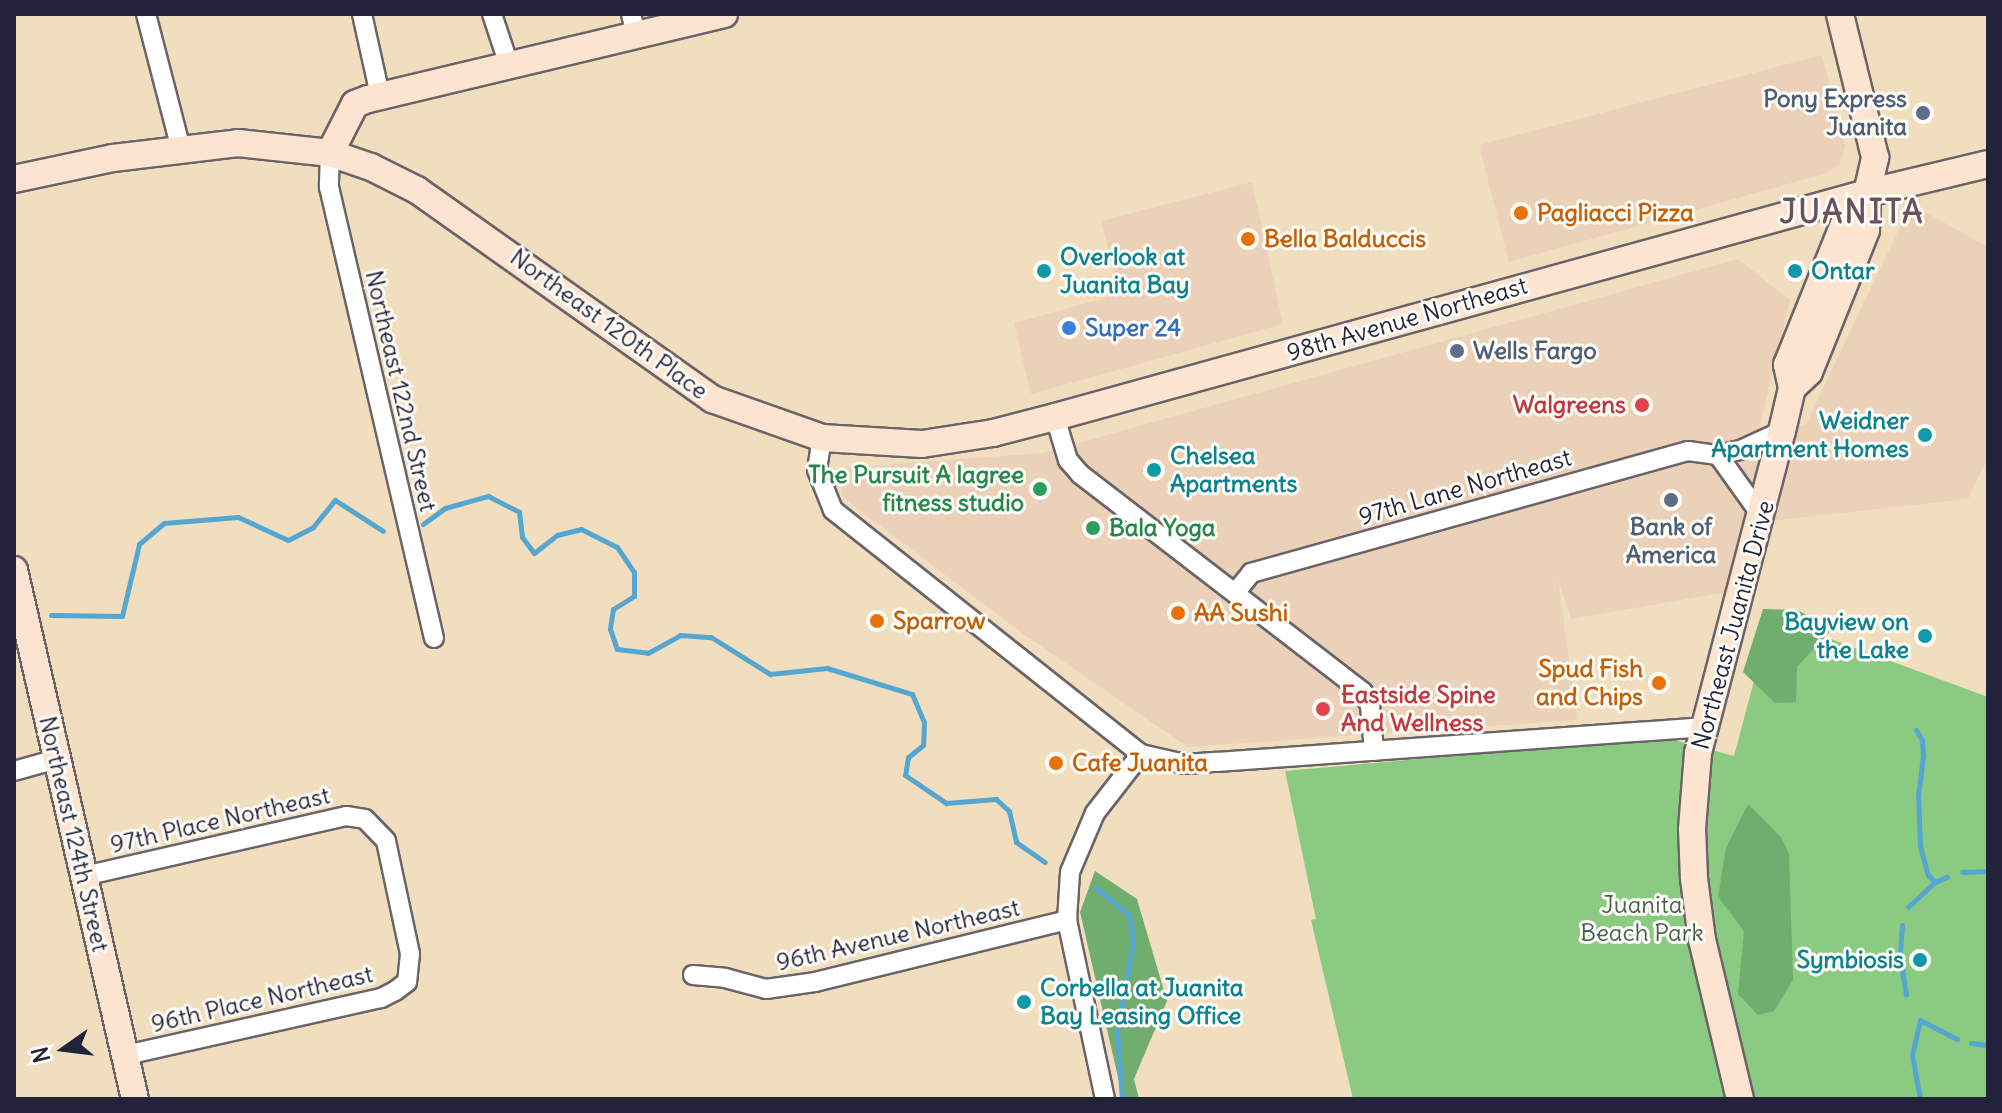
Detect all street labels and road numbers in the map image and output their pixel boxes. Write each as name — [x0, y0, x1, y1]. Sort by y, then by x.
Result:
street label: Northeast 120th Place — [505, 243, 713, 405]
street label: Northeast 122nd Street — [359, 268, 443, 514]
street label: 98th Avenue Northeast — [1284, 271, 1530, 367]
street label: 97th Lane Northeast — [1355, 443, 1575, 531]
street label: Northeast Juanita Drive — [1686, 498, 1780, 752]
street label: Northeast 124th Street — [33, 713, 115, 955]
street label: 97th Place Northeast — [108, 781, 332, 859]
street label: 96th Avenue Northeast — [774, 893, 1022, 977]
street label: 96th Place Northeast — [148, 960, 376, 1038]

